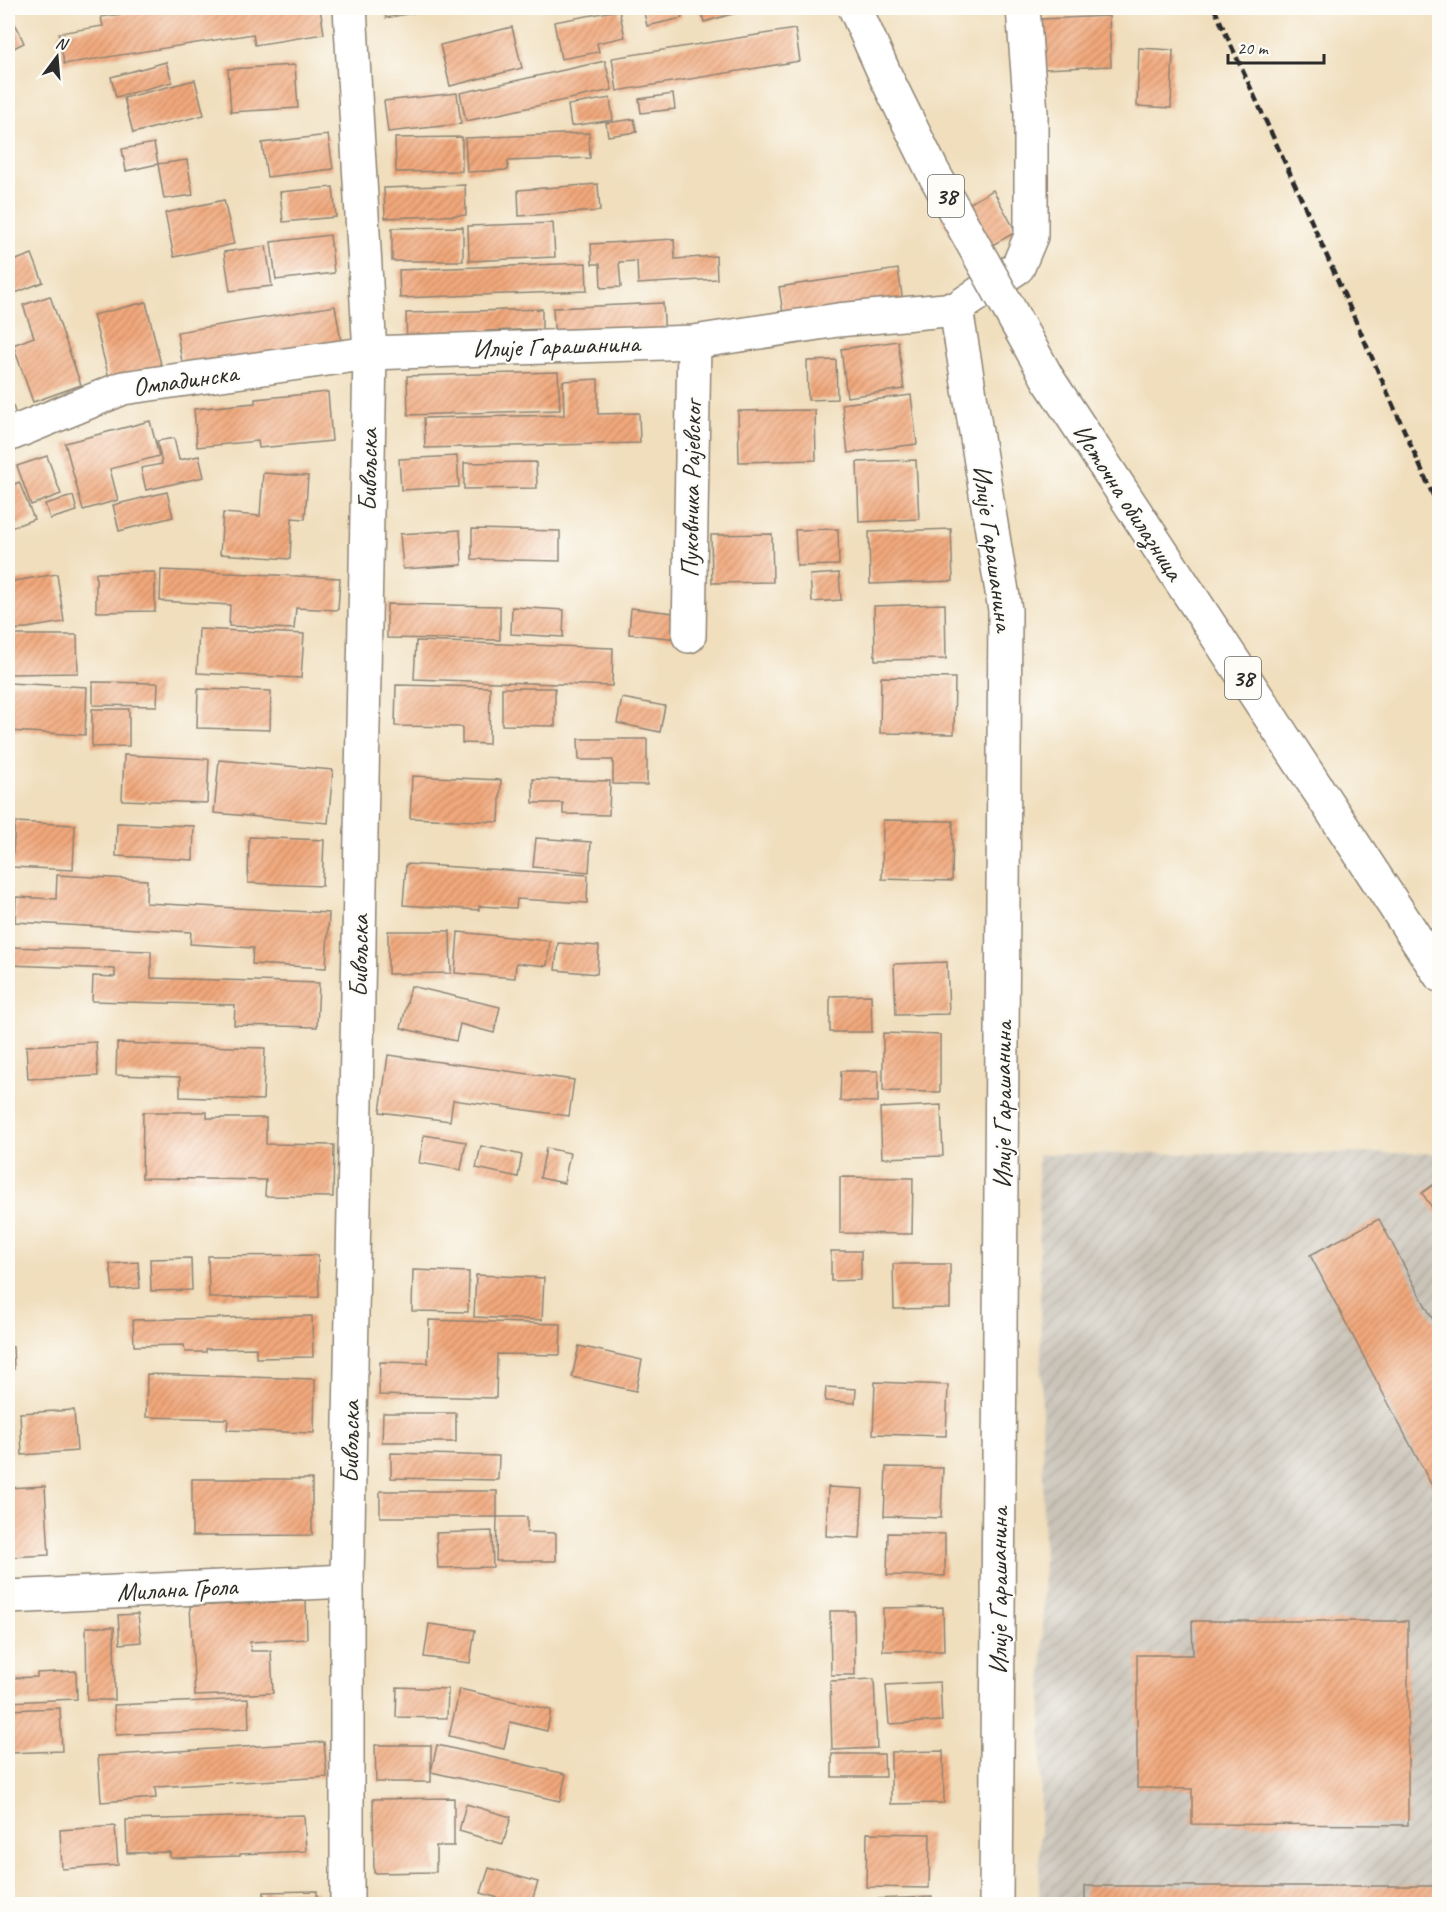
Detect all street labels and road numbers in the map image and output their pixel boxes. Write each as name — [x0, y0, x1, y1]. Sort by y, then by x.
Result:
road number: 38 — [928, 175, 964, 217]
street label: Илије Гарашанина — [472, 327, 642, 365]
street label: Омладинска — [130, 356, 242, 404]
street label: Пуковника Рајевског — [673, 396, 709, 578]
street label: Источна обилазница — [1064, 417, 1192, 589]
street label: Бивољска — [351, 427, 385, 512]
street label: Илије Гарашанина — [965, 463, 1021, 635]
road number: 38 — [1225, 657, 1261, 699]
street label: Бивољска — [342, 913, 376, 998]
street label: Илије Гарашанина — [986, 1019, 1019, 1189]
street label: Бивољска — [333, 1399, 367, 1484]
street label: Илије Гарашанина — [982, 1505, 1015, 1675]
street label: Милана Грола — [116, 1569, 240, 1609]

